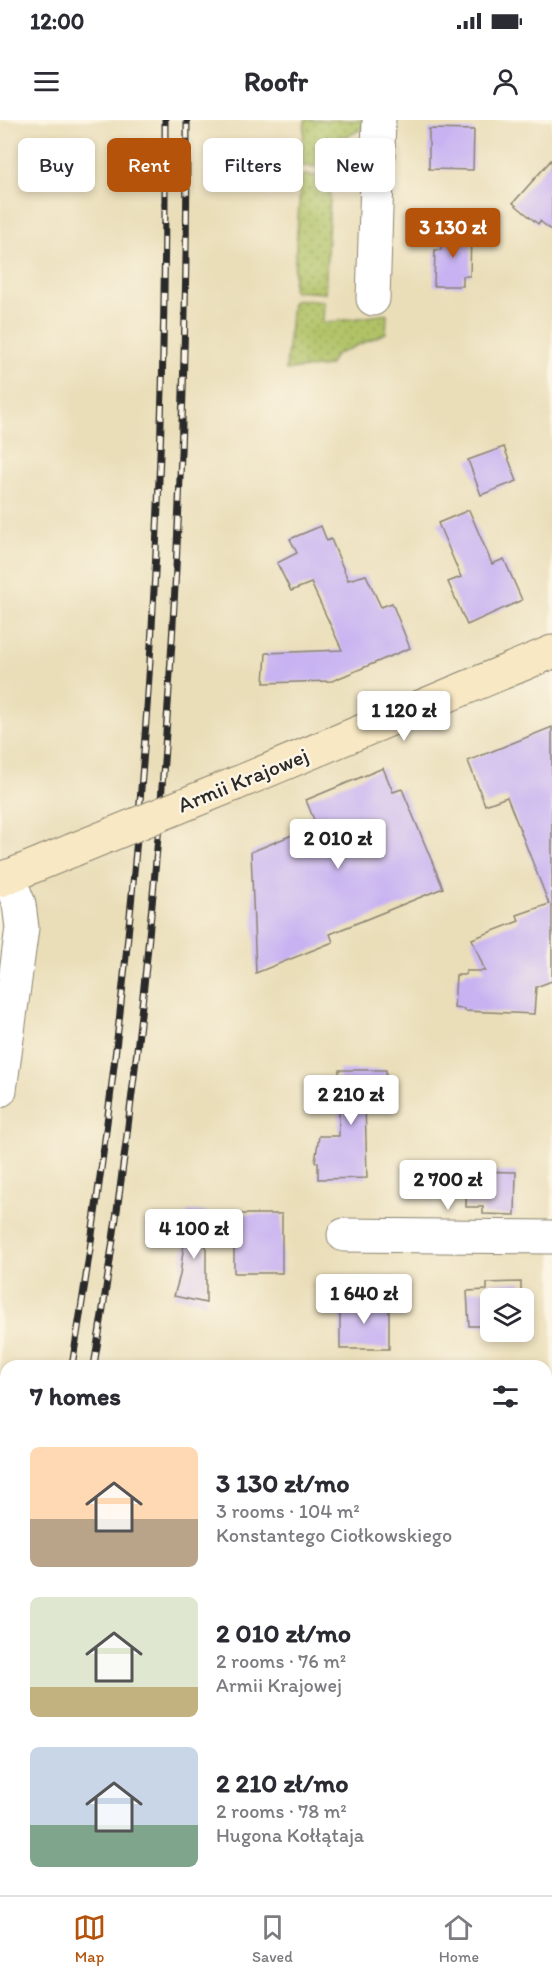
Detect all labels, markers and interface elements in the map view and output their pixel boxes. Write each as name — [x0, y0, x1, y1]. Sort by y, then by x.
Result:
text: 12:00 — [30, 8, 84, 35]
icon: menu — [30, 65, 63, 98]
text: Roofr — [244, 65, 308, 98]
icon: person — [489, 65, 522, 98]
chip: Buy — [18, 138, 95, 192]
chip: Rent — [107, 138, 191, 192]
chip: Filters — [203, 138, 303, 192]
chip: New — [315, 138, 395, 192]
pin: 3 130 zł — [391, 208, 515, 259]
text: 3 130 zł — [419, 215, 487, 239]
pin: 1 120 zł — [342, 691, 466, 742]
text: 1 120 zł — [371, 698, 437, 722]
street label: Armii Krajowej — [174, 742, 312, 818]
pin: 2 010 zł — [276, 819, 400, 870]
text: 2 010 zł — [304, 826, 372, 850]
pin: 2 210 zł — [289, 1075, 413, 1126]
text: 2 210 zł — [318, 1082, 384, 1106]
pin: 2 700 zł — [386, 1160, 510, 1211]
text: 2 700 zł — [413, 1167, 483, 1191]
pin: 4 100 zł — [132, 1209, 256, 1260]
text: 4 100 zł — [159, 1216, 229, 1240]
pin: 1 640 zł — [302, 1274, 426, 1325]
text: 1 640 zł — [330, 1281, 398, 1305]
map controls — [480, 1288, 534, 1342]
button: layers — [480, 1288, 534, 1342]
text: 7 homes — [30, 1380, 121, 1412]
icon: filters — [489, 1380, 522, 1413]
text: 3 130 zł/mo — [216, 1467, 350, 1499]
icon: home — [78, 1471, 150, 1543]
text: 3 rooms · 104 m² — [216, 1499, 360, 1523]
text: Konstantego Ciołkowskiego — [216, 1523, 452, 1547]
text: 2 010 zł/mo — [216, 1617, 351, 1649]
icon: home — [78, 1621, 150, 1693]
text: 2 rooms · 76 m² — [216, 1649, 346, 1673]
text: Armii Krajowej — [216, 1673, 342, 1697]
text: 2 210 zł/mo — [216, 1767, 349, 1799]
icon: home — [78, 1771, 150, 1843]
text: 2 rooms · 78 m² — [216, 1799, 347, 1823]
text: Hugona Kołłątaja — [216, 1823, 364, 1847]
tab: Map — [73, 1911, 106, 1966]
tab: Saved — [252, 1911, 293, 1966]
tab: Home — [439, 1911, 479, 1966]

